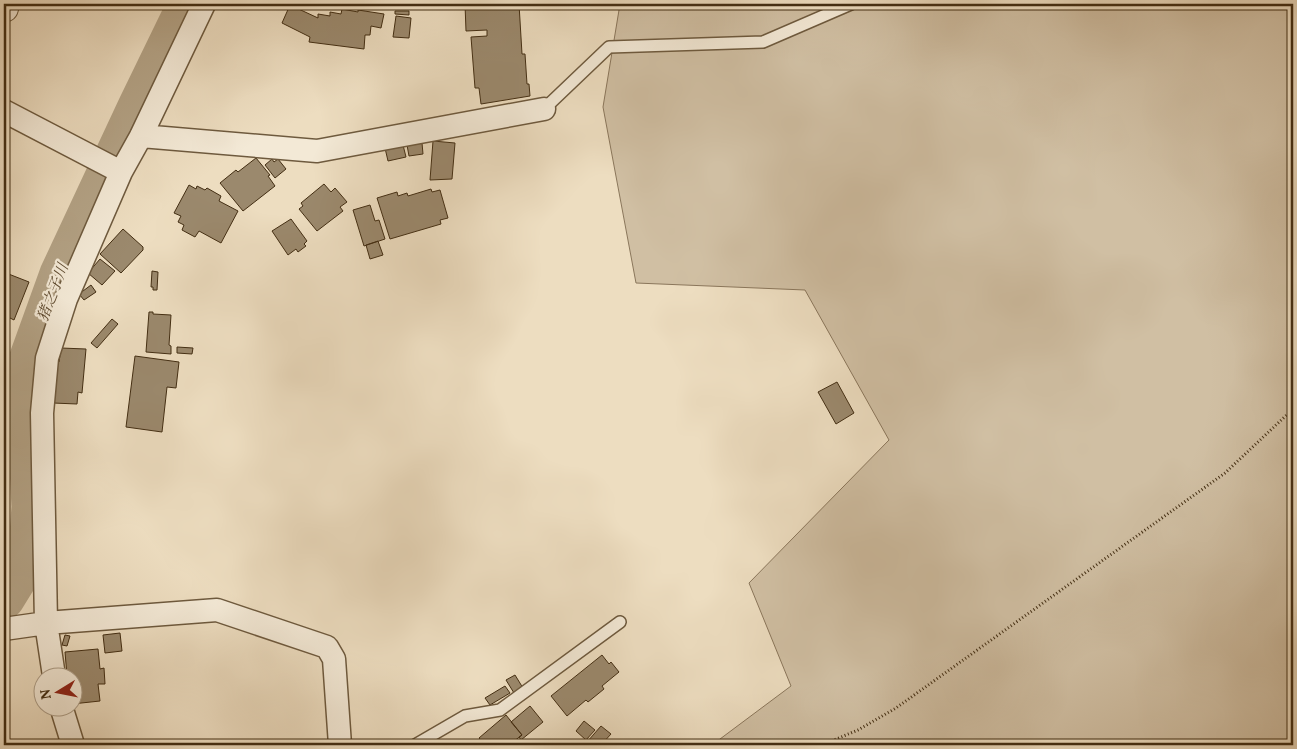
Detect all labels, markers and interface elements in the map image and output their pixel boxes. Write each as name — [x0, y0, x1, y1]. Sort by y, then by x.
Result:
water label: 猪之子川 — [33, 259, 75, 325]
north arrow — [32, 666, 82, 716]
text: N — [36, 687, 57, 701]

